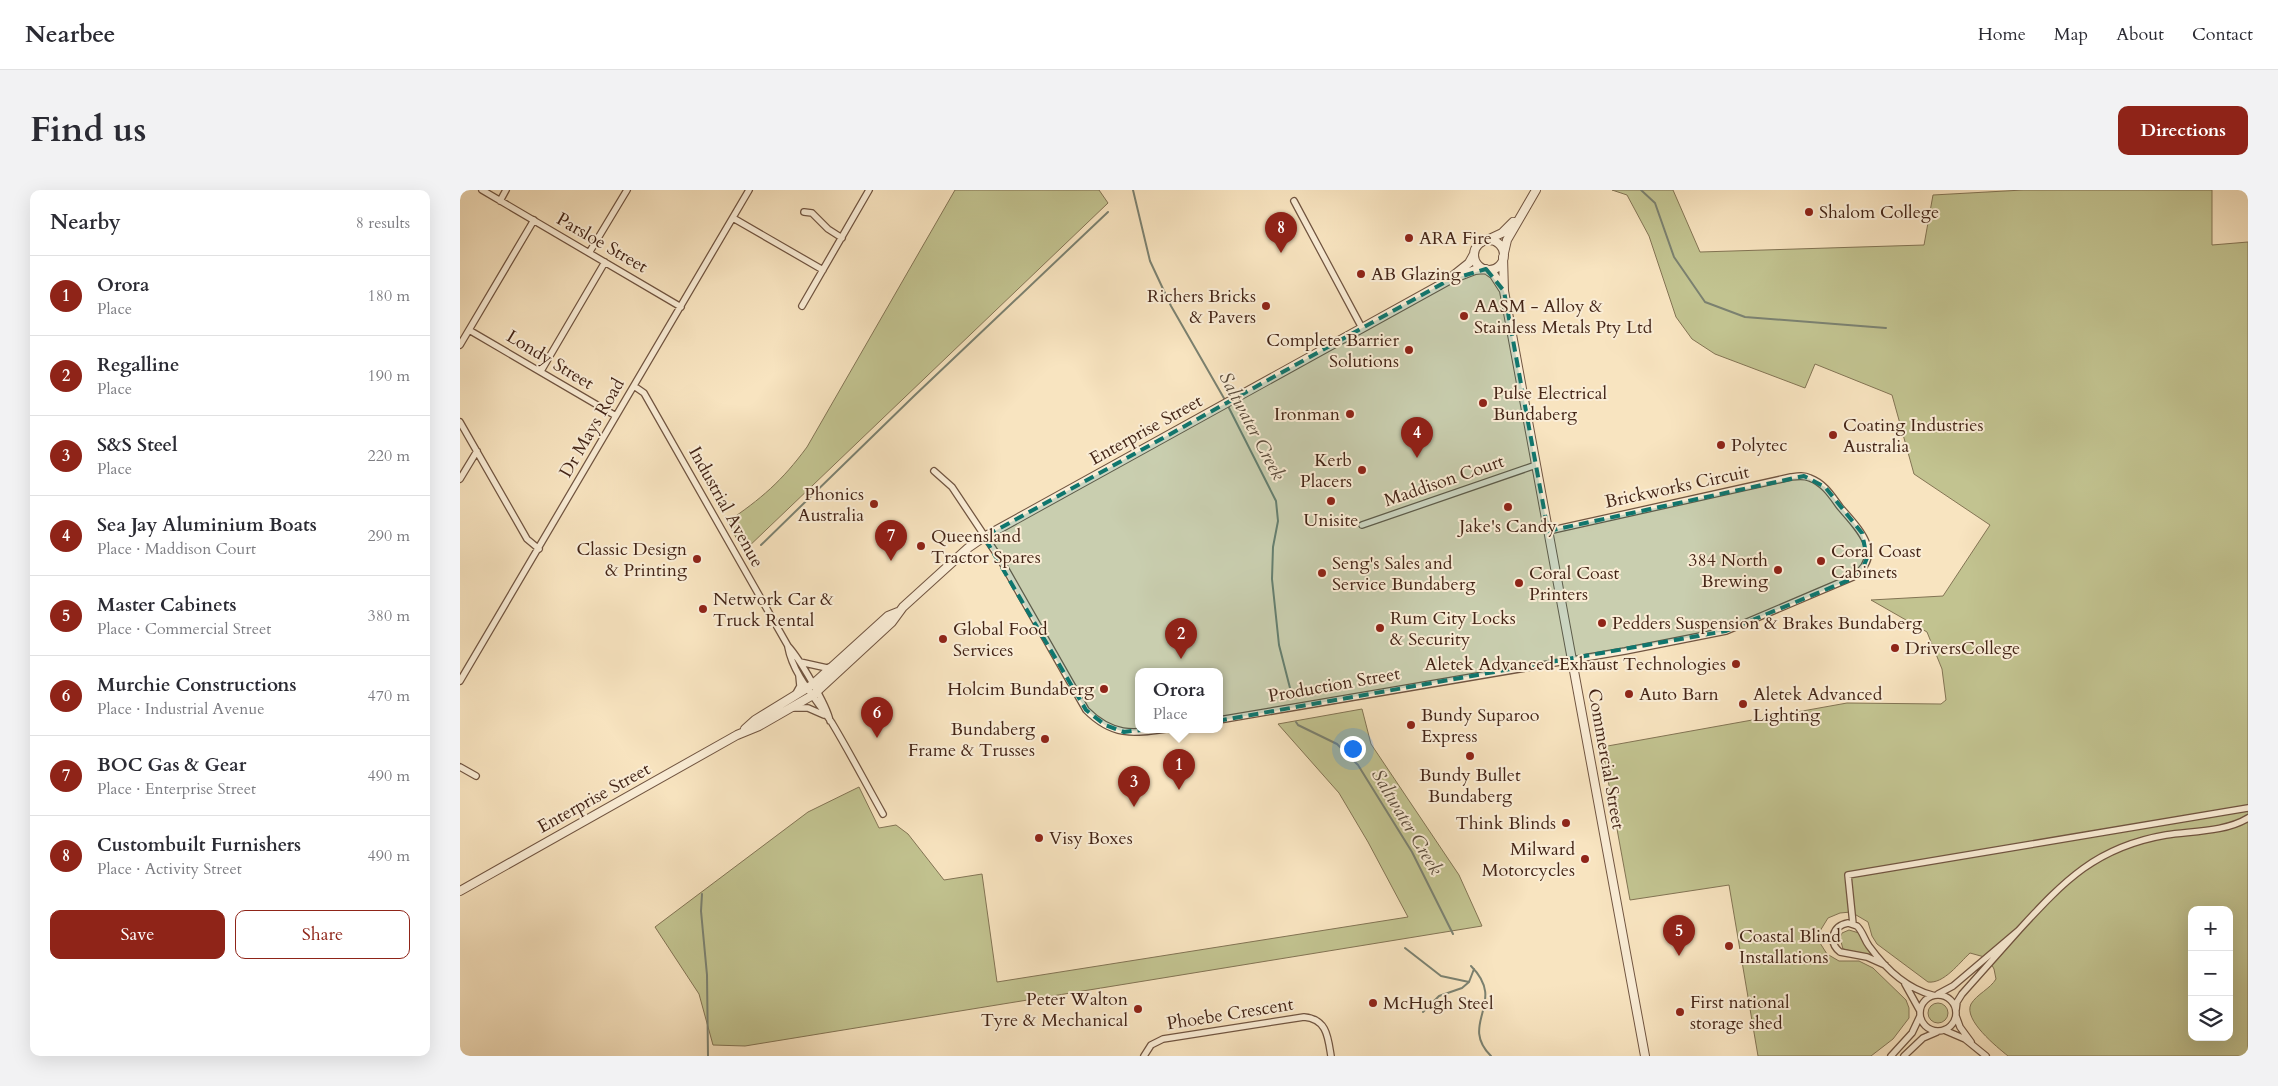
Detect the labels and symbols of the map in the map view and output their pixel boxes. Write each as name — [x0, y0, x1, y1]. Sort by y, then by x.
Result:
place label: Shalom College — [1819, 200, 1939, 225]
marker: Shalom College — [1803, 206, 1815, 218]
street label: Parsloe Street — [552, 207, 653, 279]
pin: 8 — [1265, 212, 1297, 253]
place label: ARA Fire — [1419, 226, 1492, 251]
marker: ARA Fire — [1403, 232, 1415, 244]
place label: AB Glazing — [1371, 262, 1462, 287]
marker: AB Glazing — [1355, 268, 1367, 280]
place label: Richers Bricks & Pavers — [1147, 284, 1256, 330]
place label: AASM - Alloy & Stainless Metals Pty Ltd — [1474, 294, 1653, 340]
marker: Richers Bricks & Pavers — [1260, 300, 1272, 312]
marker: AASM - Alloy & Stainless Metals Pty Ltd — [1458, 310, 1470, 322]
street label: Londy Street — [502, 324, 599, 396]
place label: Complete Barrier Solutions — [1266, 328, 1399, 374]
marker: Complete Barrier Solutions — [1403, 344, 1415, 356]
water label: Saltwater Creek — [1212, 367, 1292, 485]
street label: Dr Mays Road — [554, 373, 631, 482]
place label: Pulse Electrical Bundaberg — [1493, 381, 1608, 427]
street label: Enterprise Street — [1085, 389, 1207, 471]
marker: Pulse Electrical Bundaberg — [1477, 397, 1489, 409]
place label: Ironman — [1274, 402, 1341, 427]
marker: Ironman — [1344, 408, 1356, 420]
place label: Coating Industries Australia — [1843, 413, 1984, 459]
pin: 4 — [1401, 417, 1433, 458]
marker: Coating Industries Australia — [1827, 429, 1839, 441]
place label: Polytec — [1731, 433, 1788, 458]
marker: Polytec — [1715, 439, 1727, 451]
street label: Industrial Avenue — [682, 442, 770, 572]
place label: Kerb Placers — [1300, 448, 1352, 494]
street label: Maddison Court — [1381, 449, 1508, 513]
street label: Brickworks Circuit — [1602, 459, 1752, 515]
marker: Kerb Placers — [1356, 464, 1368, 476]
place label: Phonics Australia — [798, 482, 864, 528]
marker: Unisite — [1325, 495, 1337, 507]
marker: Phonics Australia — [868, 498, 880, 510]
marker: Jake's Candy — [1502, 501, 1514, 513]
place label: Unisite — [1304, 508, 1358, 533]
place label: Jake's Candy — [1456, 514, 1557, 539]
pin: 7 — [875, 520, 907, 561]
place label: Queensland Tractor Spares — [931, 524, 1041, 570]
place label: Classic Design & Printing — [577, 537, 688, 583]
place label: Coral Coast Cabinets — [1831, 539, 1922, 585]
marker: Queensland Tractor Spares — [915, 540, 927, 552]
place label: 384 North Brewing — [1688, 548, 1769, 594]
place label: Seng's Sales and Service Bundaberg — [1332, 551, 1476, 597]
marker: Classic Design & Printing — [691, 553, 703, 565]
marker: Coral Coast Cabinets — [1815, 555, 1827, 567]
place label: Coral Coast Printers — [1529, 561, 1620, 607]
marker: 384 North Brewing — [1772, 564, 1784, 576]
marker: Seng's Sales and Service Bundaberg — [1316, 567, 1328, 579]
marker: Coral Coast Printers — [1513, 577, 1525, 589]
place label: Network Car & Truck Rental — [713, 587, 834, 633]
marker: Network Car & Truck Rental — [697, 603, 709, 615]
place label: Rum City Locks & Security — [1390, 606, 1516, 652]
place label: Pedders Suspension & Brakes Bundaberg — [1612, 611, 1923, 636]
place label: Global Food Services — [953, 617, 1048, 663]
marker: Pedders Suspension & Brakes Bundaberg — [1596, 617, 1608, 629]
pin: 2 — [1165, 618, 1197, 659]
marker: Rum City Locks & Security — [1374, 622, 1386, 634]
marker: Global Food Services — [937, 633, 949, 645]
place label: DriversCollege — [1905, 636, 2020, 661]
marker: DriversCollege — [1889, 642, 1901, 654]
place label: Aletek Advanced Exhaust Technologies — [1425, 652, 1726, 677]
marker: Aletek Advanced Exhaust Technologies — [1730, 658, 1742, 670]
street label: Production Street — [1266, 661, 1402, 709]
place label: Holcim Bundaberg — [947, 677, 1095, 702]
place label: Auto Barn — [1639, 682, 1720, 707]
place label: Aletek Advanced Lighting — [1753, 682, 1883, 728]
marker: Holcim Bundaberg — [1098, 683, 1110, 695]
street label: Commercial Street — [1581, 687, 1631, 832]
marker: Auto Barn — [1623, 688, 1635, 700]
pin: 6 — [861, 697, 893, 738]
marker: Aletek Advanced Lighting — [1737, 698, 1749, 710]
place label: Bundy Suparoo Express — [1421, 703, 1540, 749]
place label: Bundaberg Frame & Trusses — [908, 717, 1036, 763]
marker: Bundy Suparoo Express — [1405, 719, 1417, 731]
marker: Bundaberg Frame & Trusses — [1039, 733, 1051, 745]
your location — [1340, 736, 1366, 762]
pin: 1 — [1163, 749, 1195, 790]
marker: Bundy Bullet Bundaberg — [1464, 750, 1476, 762]
street label: Enterprise Street — [533, 757, 655, 839]
place label: Bundy Bullet Bundaberg — [1419, 763, 1521, 809]
water label: Saltwater Creek — [1365, 764, 1449, 880]
pin: 3 — [1118, 766, 1150, 807]
place label: Think Blinds — [1455, 811, 1556, 836]
marker: Think Blinds — [1560, 817, 1572, 829]
place label: Visy Boxes — [1049, 826, 1133, 851]
marker: Visy Boxes — [1033, 832, 1045, 844]
place label: Milward Motorcycles — [1482, 837, 1575, 883]
marker: Milward Motorcycles — [1579, 853, 1591, 865]
pin: 5 — [1663, 915, 1695, 956]
place label: Coastal Blind Installations — [1739, 924, 1841, 970]
marker: Coastal Blind Installations — [1723, 940, 1735, 952]
place label: Peter Walton Tyre & Mechanical — [981, 987, 1129, 1033]
place label: First national storage shed — [1690, 990, 1790, 1036]
place label: McHugh Steel — [1383, 991, 1494, 1016]
street label: Phoebe Crescent — [1165, 992, 1295, 1036]
marker: McHugh Steel — [1367, 997, 1379, 1009]
marker: Peter Walton Tyre & Mechanical — [1132, 1003, 1144, 1015]
marker: First national storage shed — [1674, 1006, 1686, 1018]

